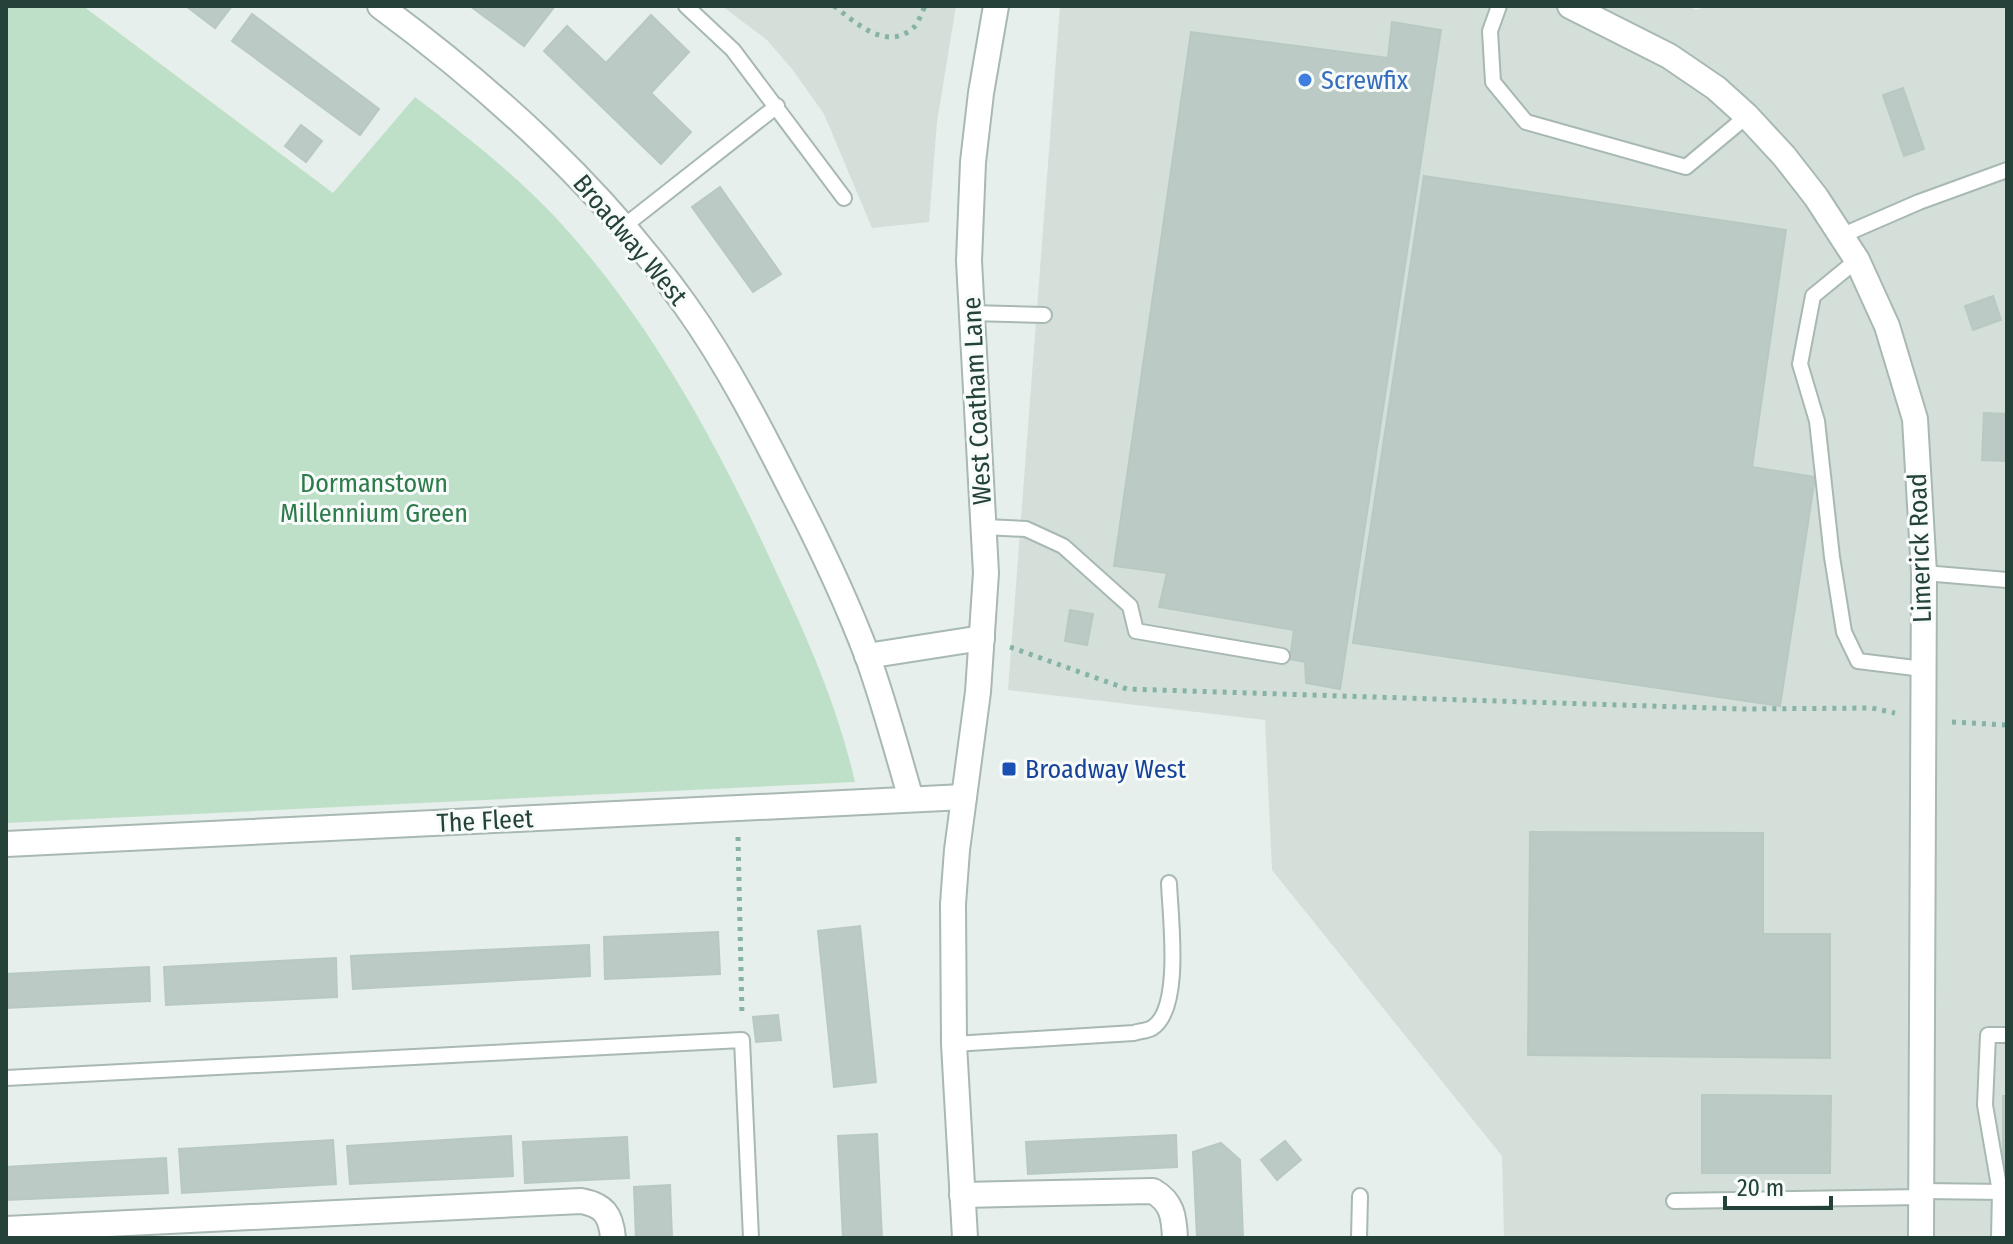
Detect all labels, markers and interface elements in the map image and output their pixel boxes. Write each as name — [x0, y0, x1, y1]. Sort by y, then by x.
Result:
place label: Screwfix — [1321, 65, 1409, 96]
marker: Screwfix — [1296, 71, 1314, 89]
street label: Broadway West — [566, 168, 694, 312]
street label: West Coatham Lane — [956, 296, 998, 506]
park label: Dormanstown Millennium Green — [280, 468, 468, 529]
street label: Limerick Road — [1902, 473, 1938, 623]
place label: Broadway West — [1025, 754, 1187, 785]
marker: Broadway West — [1000, 760, 1018, 778]
street label: The Fleet — [436, 803, 535, 839]
scale bar — [1725, 1160, 1831, 1210]
text: 20 m — [1737, 1174, 1784, 1202]

